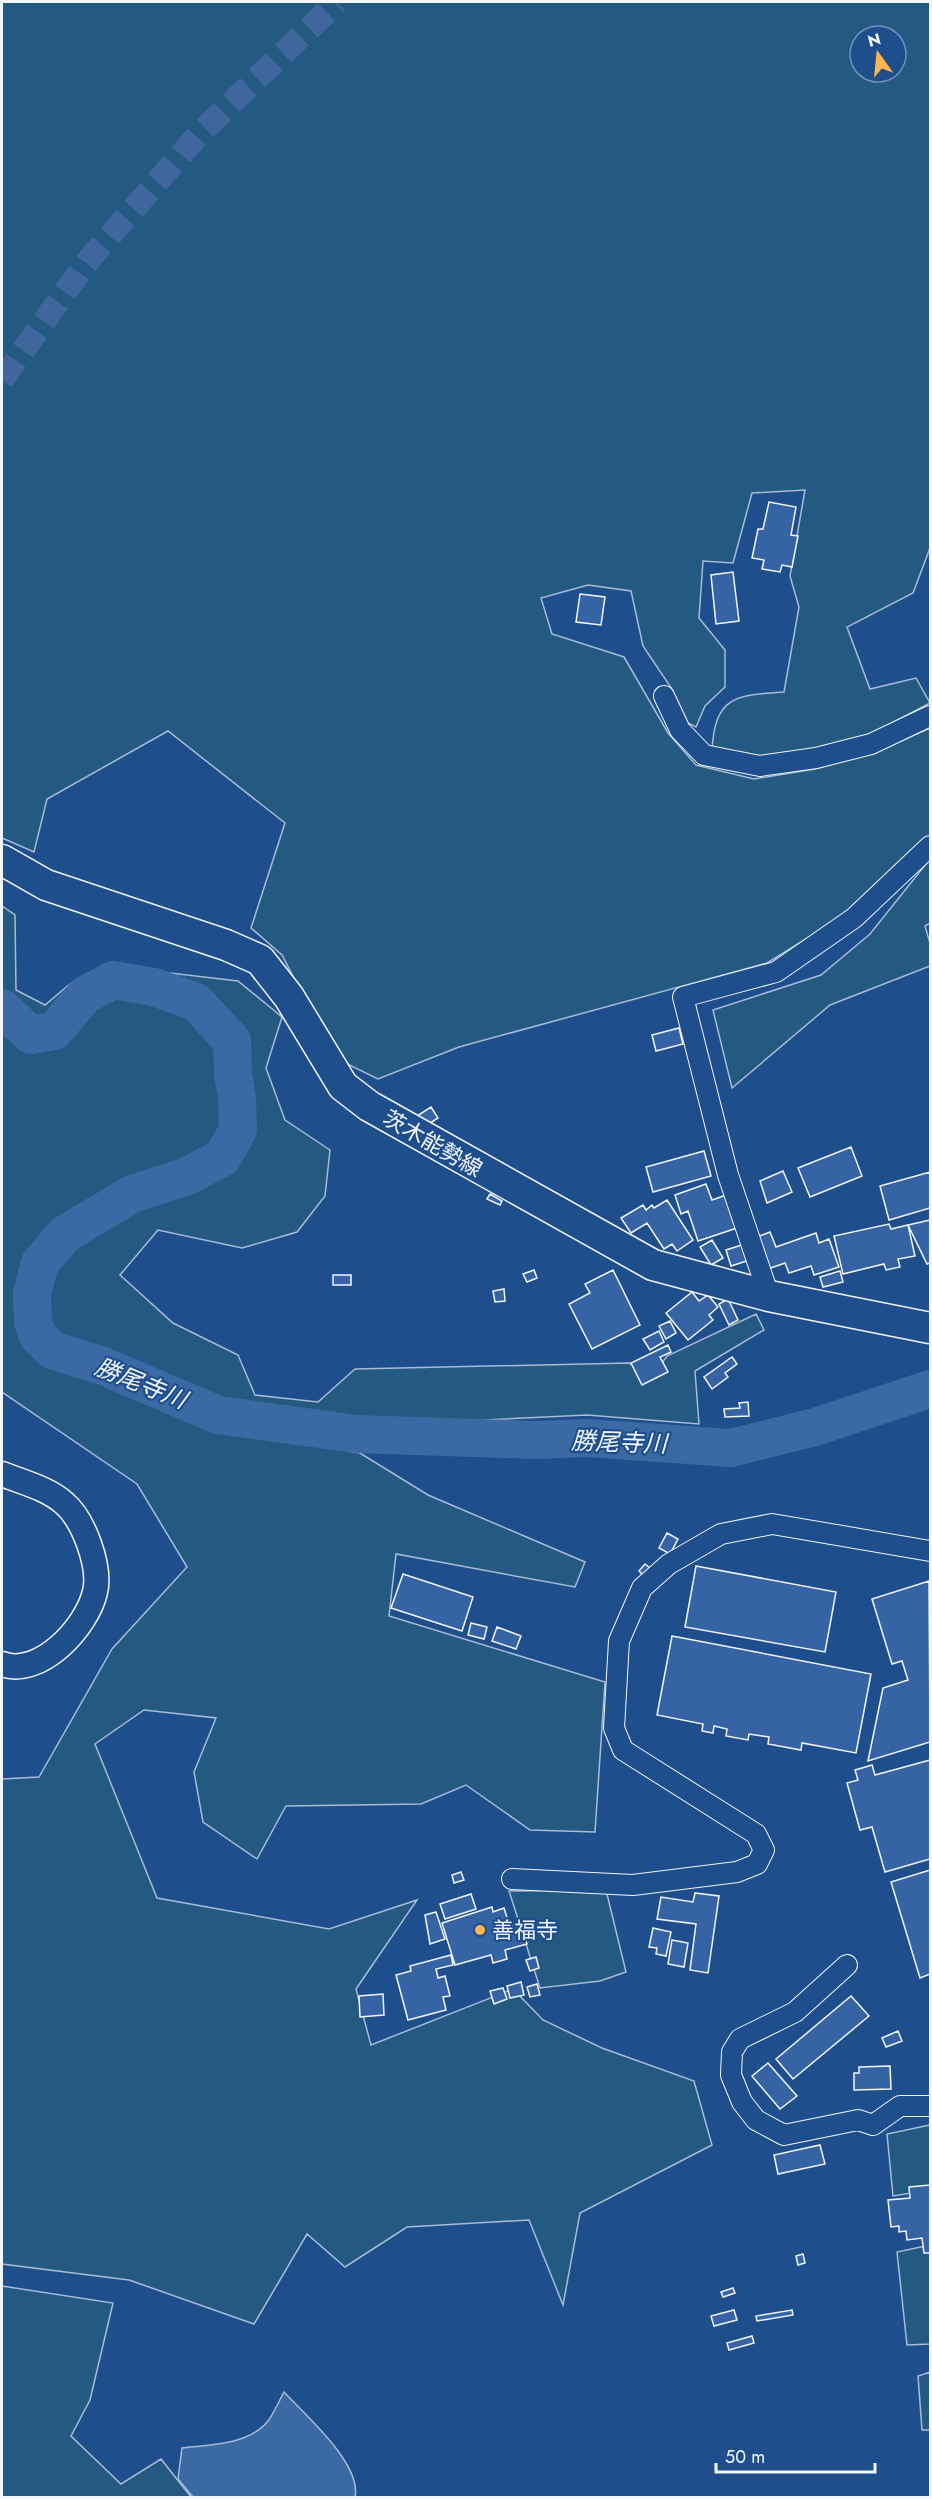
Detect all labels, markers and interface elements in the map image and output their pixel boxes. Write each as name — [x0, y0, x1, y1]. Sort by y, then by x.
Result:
north arrow — [848, 24, 908, 84]
text: N — [865, 27, 883, 53]
street label: 茨木能勢線 — [377, 1102, 489, 1184]
water label: 勝尾寺川 — [90, 1349, 195, 1418]
water label: 勝尾寺川 — [570, 1423, 671, 1461]
place label: 善福寺 — [492, 1914, 558, 1946]
marker: 善福寺 — [473, 1923, 487, 1937]
scale bar — [716, 2436, 875, 2474]
text: 50 m — [725, 2444, 765, 2470]

